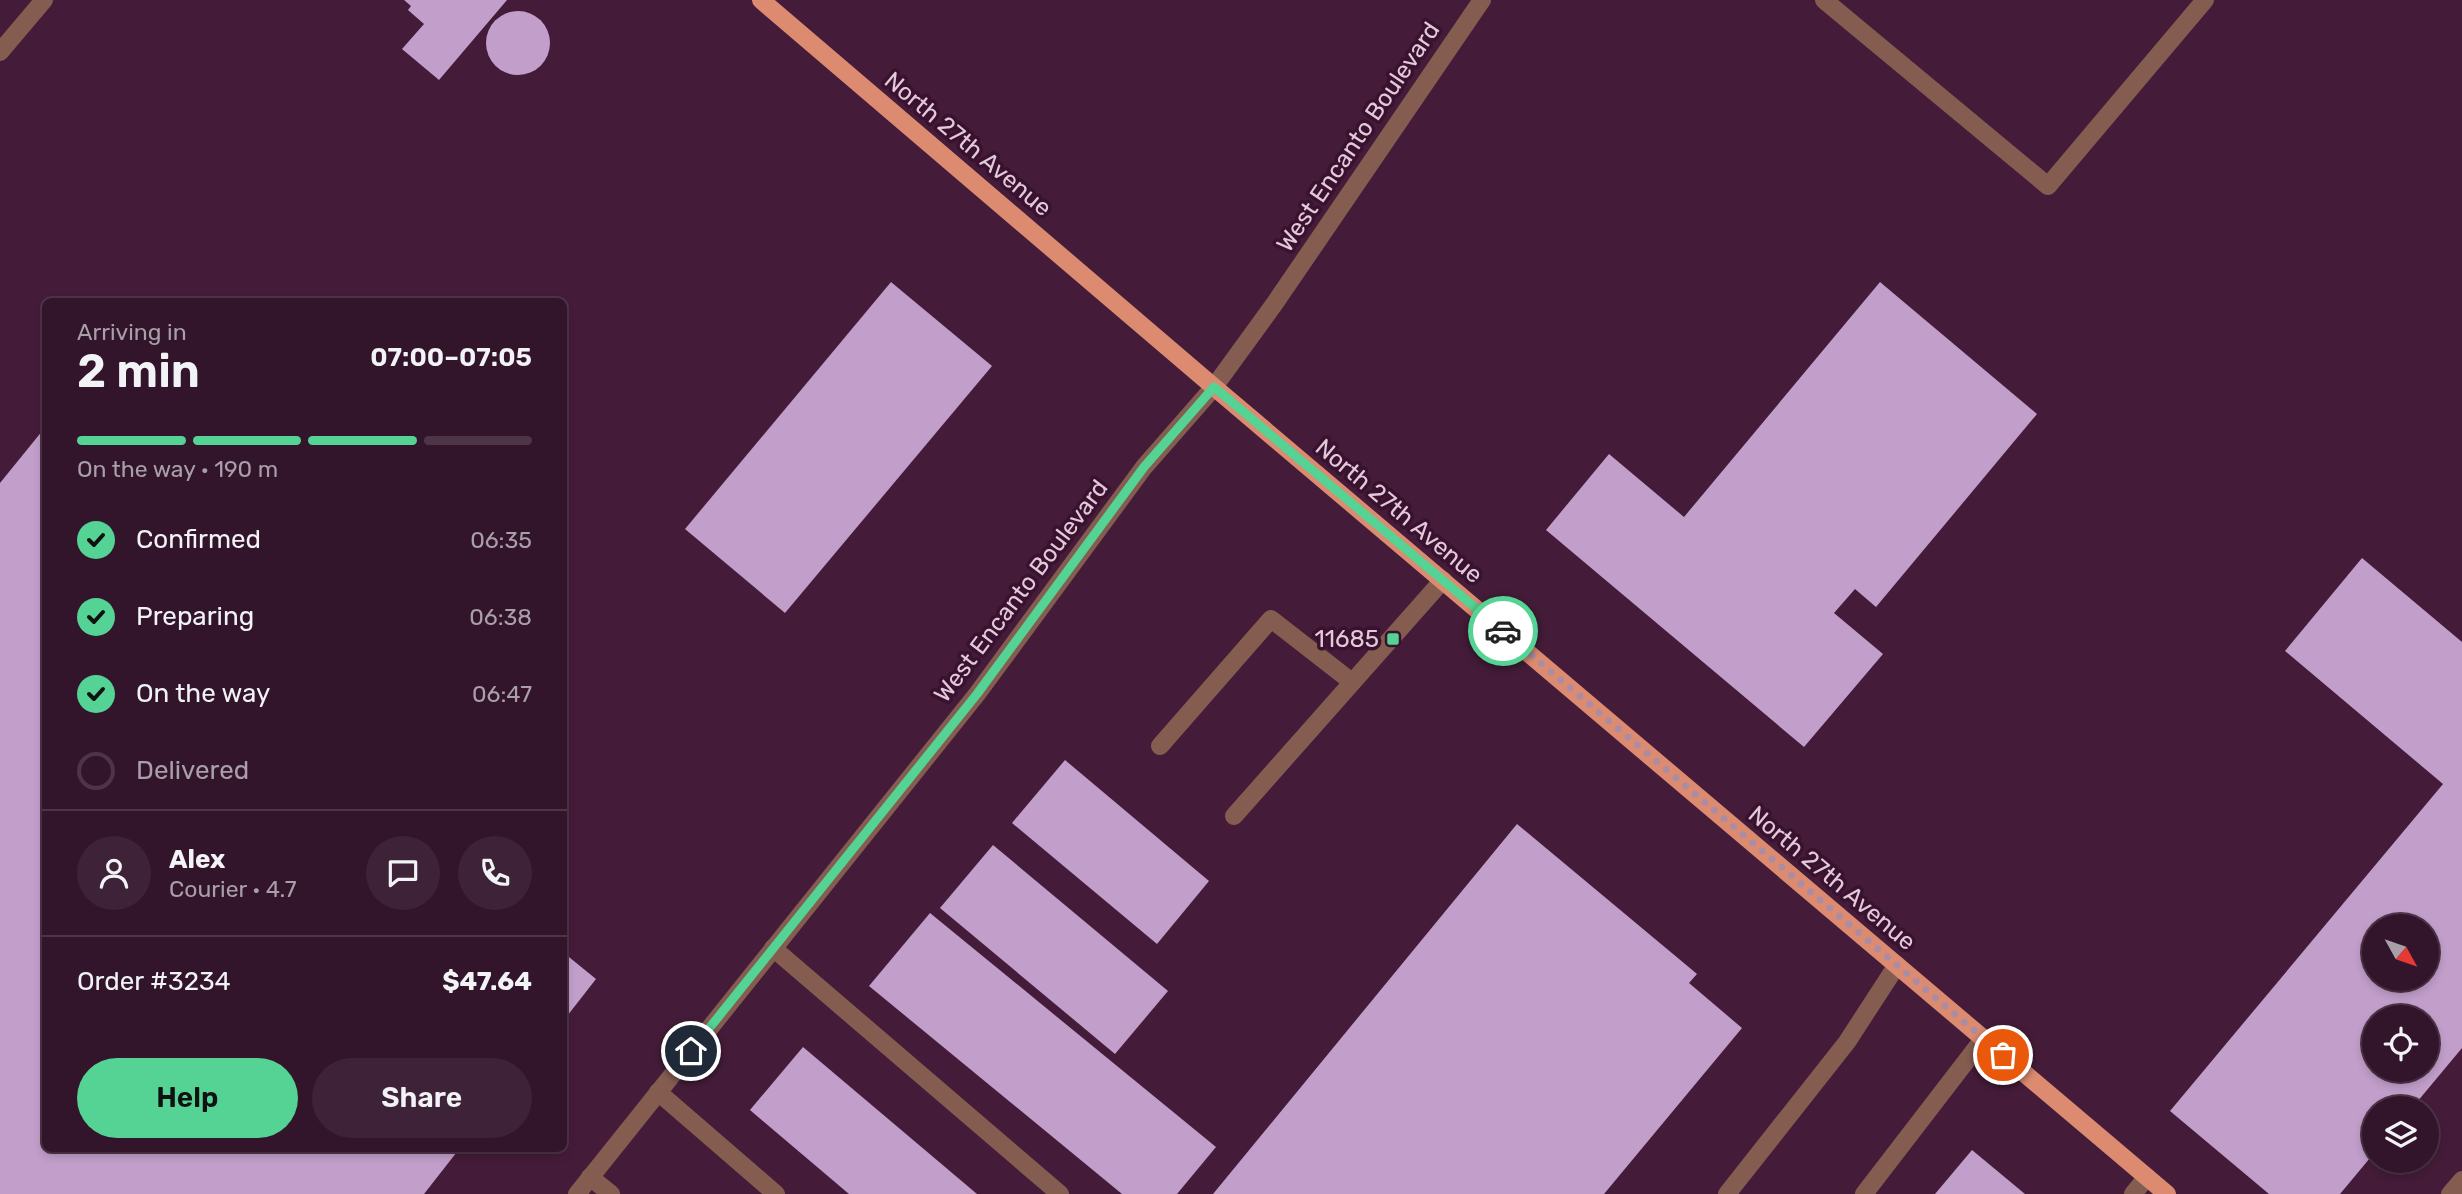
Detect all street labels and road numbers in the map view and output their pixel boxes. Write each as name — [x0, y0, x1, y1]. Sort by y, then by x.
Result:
street label: West Encanto Boulevard — [1271, 17, 1445, 257]
street label: North 27th Avenue — [879, 66, 1057, 222]
street label: North 27th Avenue — [1310, 433, 1488, 589]
street label: West Encanto Boulevard — [928, 474, 1114, 708]
street label: North 27th Avenue — [1743, 800, 1921, 956]

